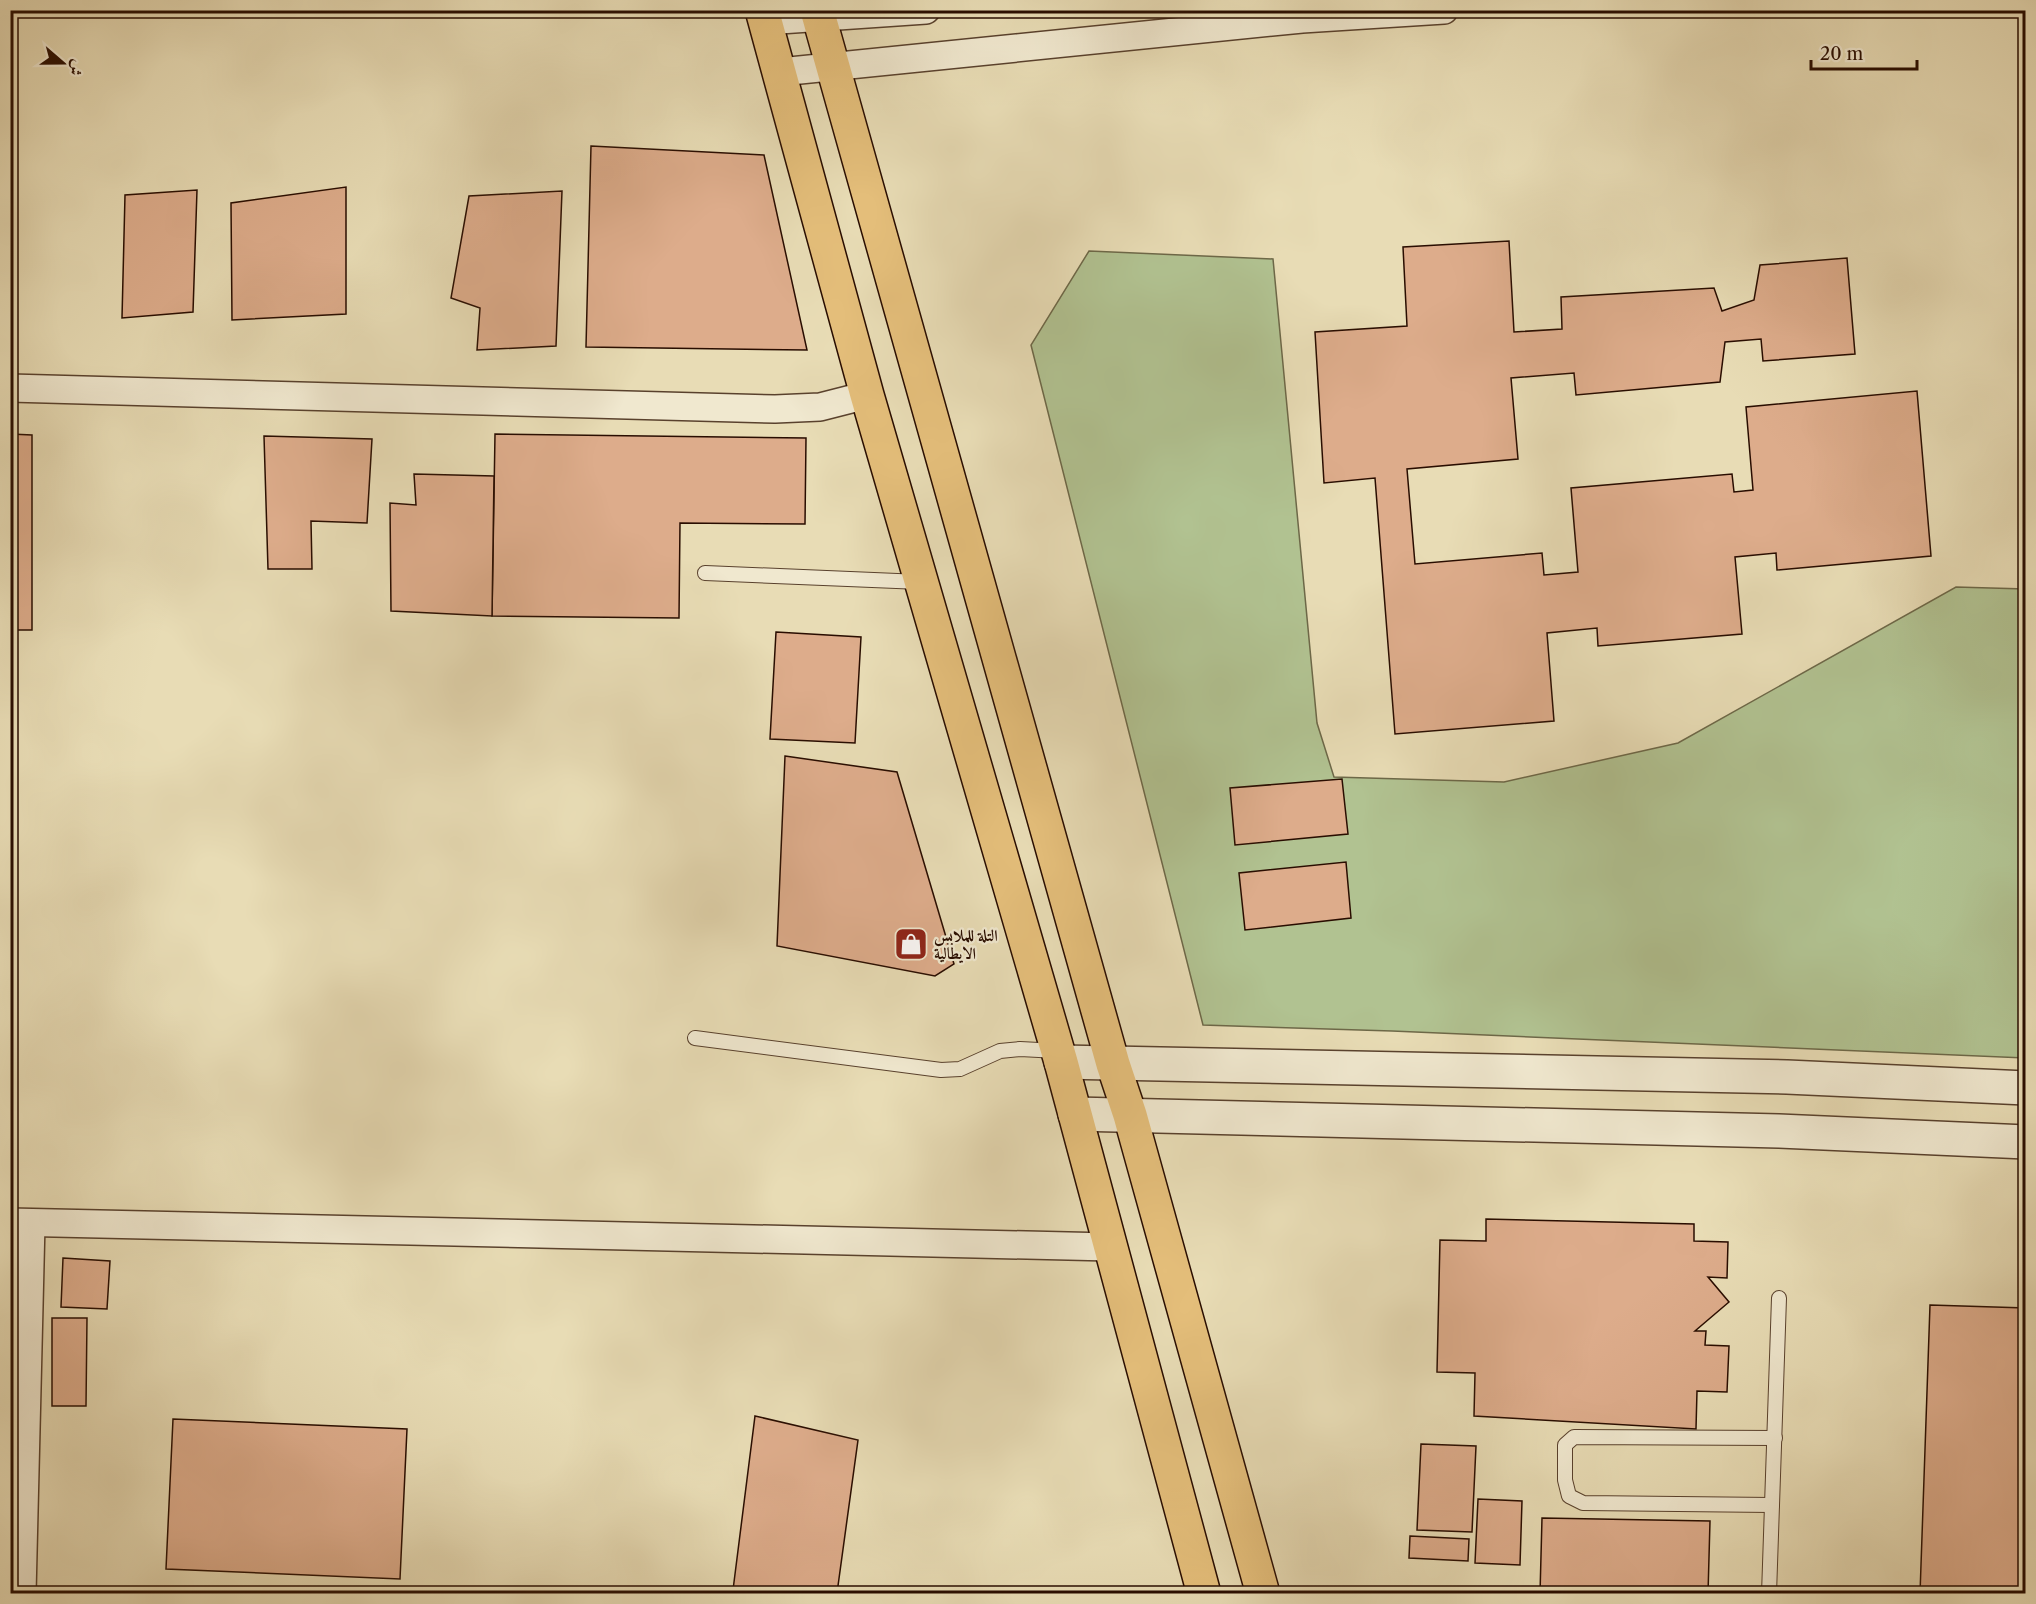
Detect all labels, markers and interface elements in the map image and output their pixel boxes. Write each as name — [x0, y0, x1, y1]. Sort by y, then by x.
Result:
north arrow — [33, 33, 93, 93]
scale bar — [1811, 33, 1918, 71]
text: 20 m — [1820, 43, 1864, 65]
text: ش — [65, 57, 89, 79]
place label: التلة للملابس الايطالية — [934, 925, 998, 964]
shop icon: التلة للملابس الايطالية — [893, 926, 929, 962]

